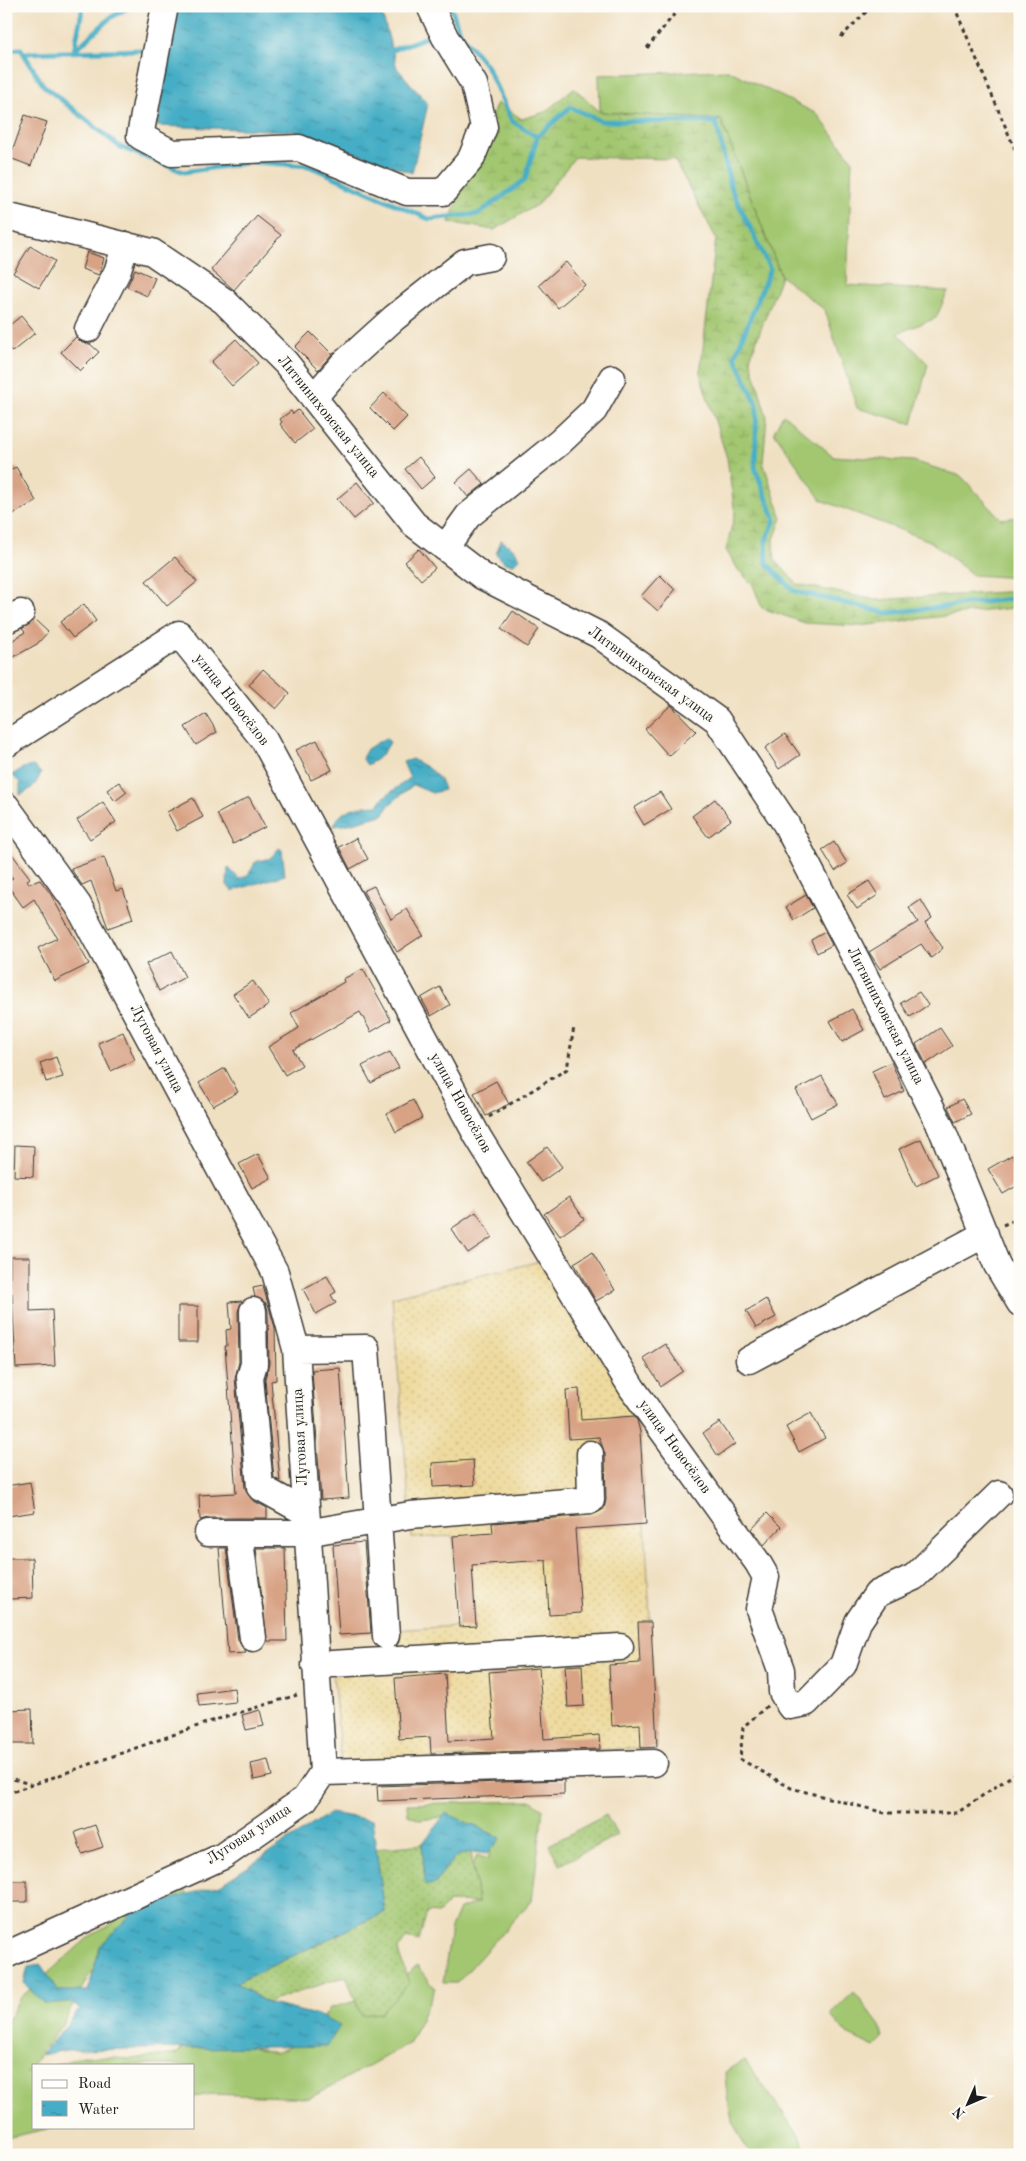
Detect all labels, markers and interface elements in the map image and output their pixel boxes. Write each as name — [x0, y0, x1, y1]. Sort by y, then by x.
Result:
street label: Литвиниховская улица — [274, 353, 382, 481]
street label: Литвиниховская улица — [585, 624, 717, 726]
street label: улица Новосёлов — [191, 651, 271, 749]
street label: Литвиниховская улица — [844, 945, 927, 1088]
street label: Луговая улица — [126, 1002, 186, 1096]
street label: улица Новосёлов — [426, 1050, 494, 1156]
street label: Луговая улица — [291, 1387, 311, 1486]
street label: улица Новосёлов — [635, 1397, 713, 1497]
street label: Луговая улица — [204, 1802, 295, 1868]
legend — [32, 2064, 195, 2128]
text: Road — [78, 2077, 112, 2092]
north arrow — [944, 2078, 994, 2128]
text: Water — [78, 2103, 119, 2118]
text: N — [951, 2104, 968, 2121]

